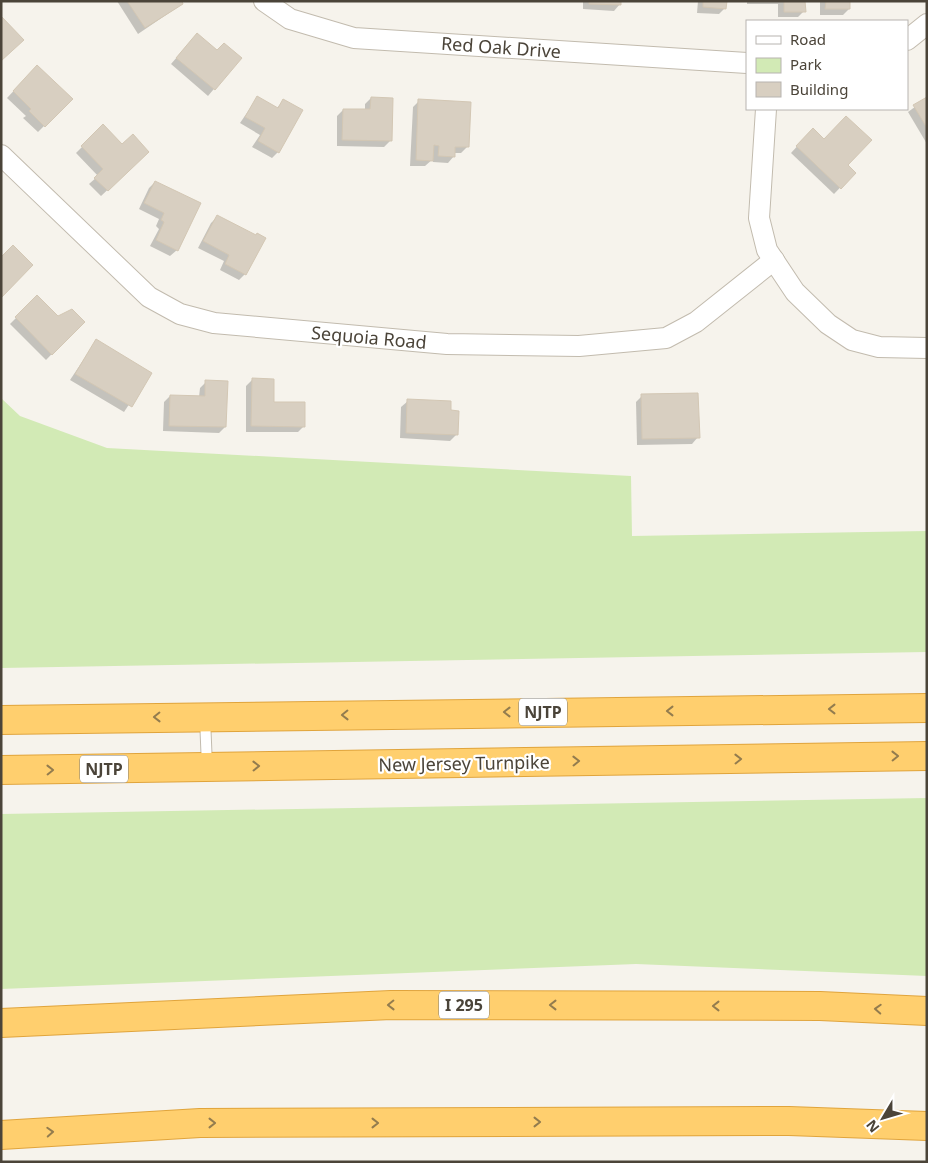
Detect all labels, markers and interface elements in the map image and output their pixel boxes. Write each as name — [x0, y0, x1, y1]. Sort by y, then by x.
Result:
legend — [746, 20, 908, 110]
text: Road — [790, 29, 826, 49]
street label: Red Oak Drive — [440, 31, 562, 63]
text: Park — [790, 54, 822, 74]
text: Building — [790, 79, 848, 99]
street label: Sequoia Road — [310, 320, 428, 354]
road number: NJTP — [519, 699, 567, 726]
one-way arrow — [828, 704, 836, 714]
one-way arrow — [665, 706, 673, 716]
one-way arrow — [503, 707, 510, 717]
one-way arrow — [340, 709, 348, 720]
one-way arrow — [152, 712, 160, 723]
street label: New Jersey Turnpike — [378, 750, 550, 776]
one-way arrow — [892, 751, 899, 761]
one-way arrow — [735, 754, 743, 764]
road number: NJTP — [80, 756, 128, 782]
one-way arrow — [572, 756, 580, 767]
one-way arrow — [252, 761, 260, 772]
one-way arrow — [46, 764, 54, 775]
road number: I 295 — [439, 992, 489, 1018]
one-way arrow — [386, 1000, 394, 1010]
one-way arrow — [549, 1000, 556, 1010]
one-way arrow — [711, 1001, 719, 1011]
one-way arrow — [874, 1003, 882, 1014]
north arrow — [858, 1093, 908, 1143]
text: N — [861, 1116, 883, 1137]
one-way arrow — [534, 1117, 541, 1127]
one-way arrow — [208, 1118, 216, 1128]
one-way arrow — [371, 1118, 379, 1128]
one-way arrow — [46, 1127, 54, 1138]

